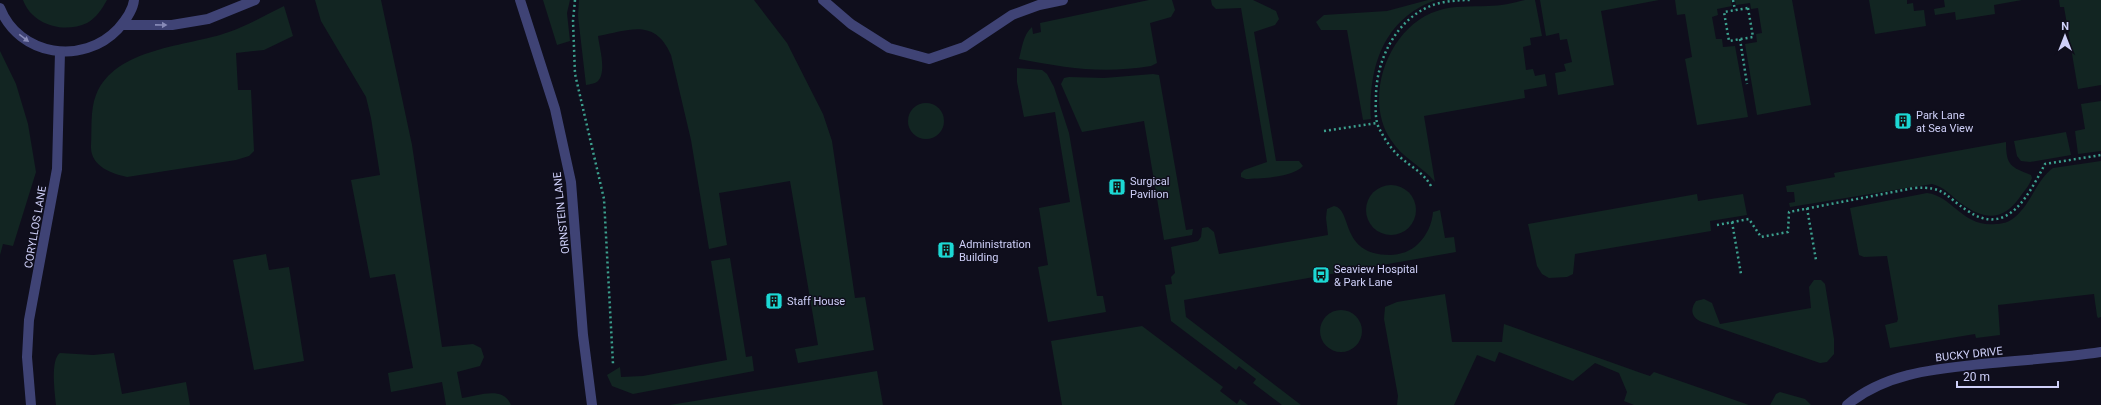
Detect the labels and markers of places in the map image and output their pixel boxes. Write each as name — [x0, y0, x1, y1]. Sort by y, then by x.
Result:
place label: Park Lane at Sea View — [1916, 109, 1974, 135]
building icon: Park Lane at Sea View — [1893, 111, 1913, 131]
place label: Surgical Pavilion — [1130, 175, 1170, 201]
building icon: Surgical Pavilion — [1107, 177, 1127, 197]
place label: Administration Building — [959, 238, 1031, 264]
building icon: Administration Building — [936, 240, 956, 260]
place label: Seaview Hospital & Park Lane — [1334, 263, 1418, 289]
bus stop icon: Seaview Hospital & Park Lane — [1311, 265, 1331, 285]
building icon: Staff House — [764, 291, 784, 311]
place label: Staff House — [787, 295, 845, 308]

